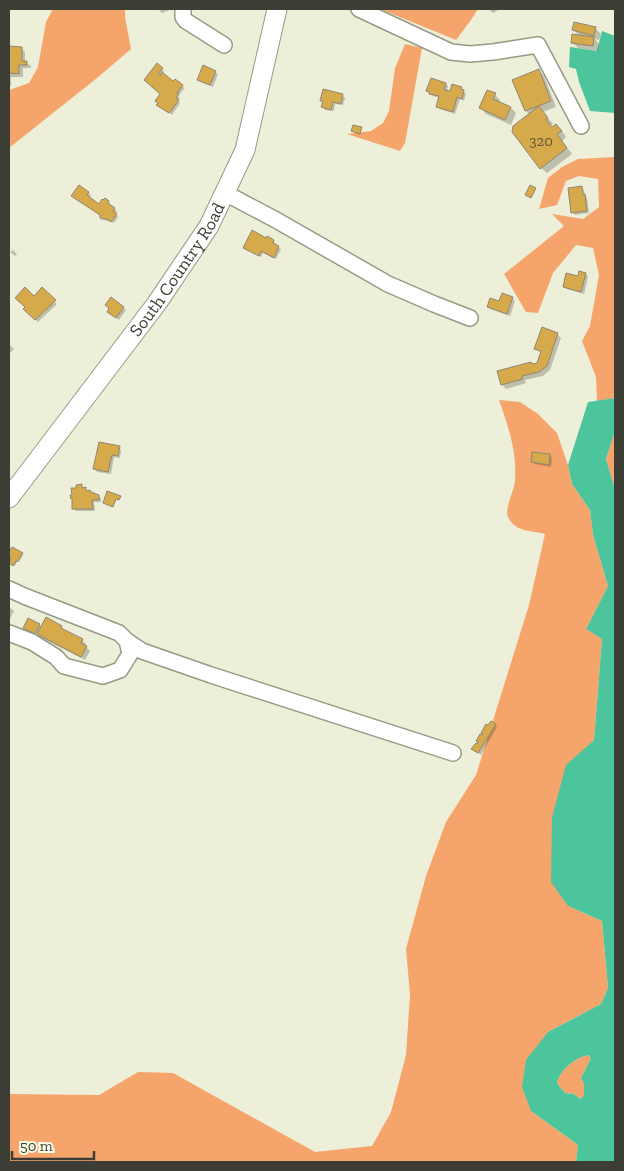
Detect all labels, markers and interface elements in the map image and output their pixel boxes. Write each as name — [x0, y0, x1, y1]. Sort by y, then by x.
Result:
house number: 320 — [529, 132, 553, 150]
street label: South Country Road — [125, 199, 230, 341]
scale bar — [12, 1128, 95, 1160]
text: 50 m — [20, 1137, 53, 1155]

